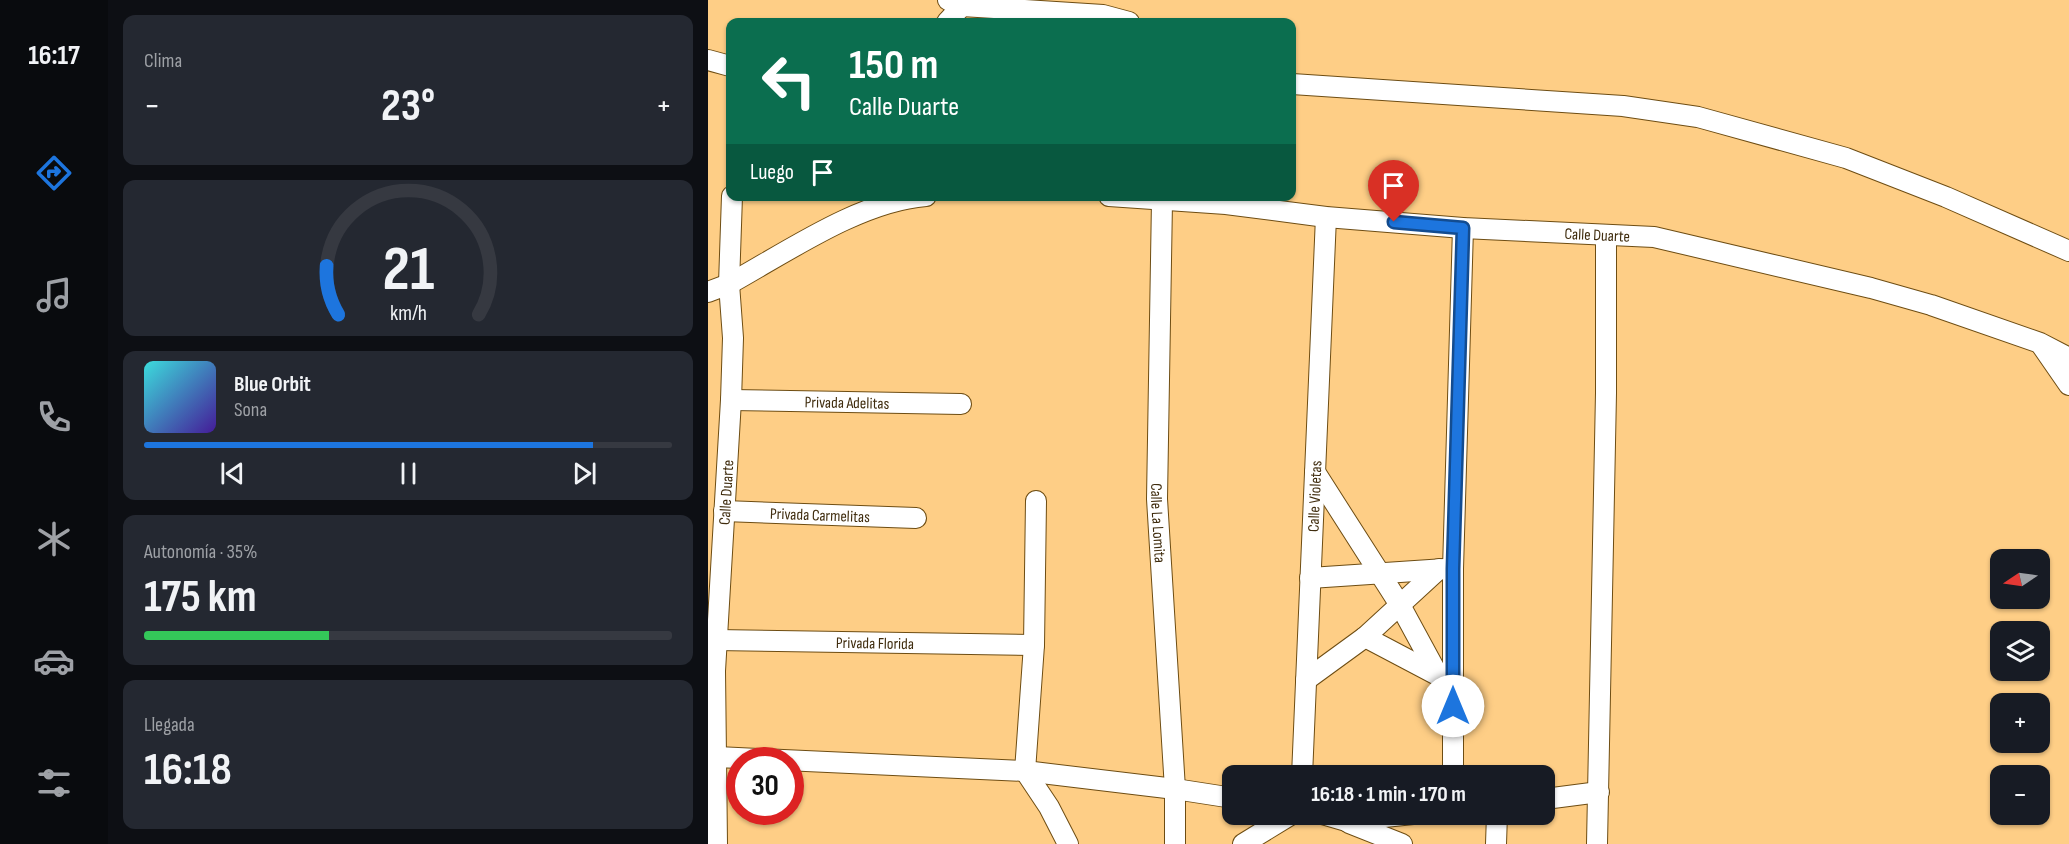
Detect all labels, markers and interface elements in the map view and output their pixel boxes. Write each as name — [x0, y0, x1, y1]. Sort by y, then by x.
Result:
text: 16:17 — [28, 40, 80, 72]
text: 150 m — [849, 40, 938, 91]
icon: left — [750, 42, 828, 120]
text: Clima — [144, 49, 182, 73]
text: 23° — [381, 79, 435, 134]
text: − — [144, 86, 160, 126]
text: + — [656, 86, 672, 126]
text: Calle Duarte — [849, 91, 959, 123]
icon: directions — [33, 152, 75, 194]
icon: arrive — [806, 156, 839, 189]
text: Luego — [750, 159, 794, 186]
pin — [1368, 160, 1419, 222]
icon: arrive — [1377, 169, 1410, 202]
street label: Calle Duarte — [1564, 225, 1630, 247]
text: 21 — [382, 233, 434, 308]
icon: music — [33, 274, 75, 316]
text: km/h — [389, 301, 427, 326]
text: Blue Orbit — [234, 371, 311, 398]
street label: Privada Adelitas — [804, 393, 890, 414]
icon: phone — [33, 396, 75, 438]
text: Sona — [234, 398, 267, 422]
icon: previous — [216, 457, 249, 490]
icon: pause — [392, 457, 425, 490]
icon: next — [568, 457, 601, 490]
street label: Calle Duarte — [716, 459, 738, 526]
street label: Calle Violetas — [1304, 460, 1327, 532]
street label: Calle La Lomita — [1146, 483, 1169, 563]
street label: Privada Carmelitas — [770, 505, 870, 527]
icon: climate — [33, 518, 75, 560]
text: Autonomía · 35% — [144, 540, 258, 564]
north arrow — [1990, 549, 2050, 609]
map controls — [1990, 549, 2050, 825]
text: 175 km — [144, 570, 257, 625]
button: layers — [1990, 621, 2050, 681]
street label: Privada Florida — [836, 634, 914, 654]
icon: car — [33, 640, 75, 682]
position arrow — [1421, 674, 1485, 738]
button: + — [1990, 693, 2050, 753]
text: Llegada — [144, 713, 195, 737]
text: 16:18 — [144, 743, 232, 798]
speed limit sign: 30 — [726, 747, 804, 825]
icon: filters — [33, 762, 75, 804]
button: − — [1990, 765, 2050, 825]
text: 16:18 · 1 min · 170 m — [1311, 781, 1466, 808]

